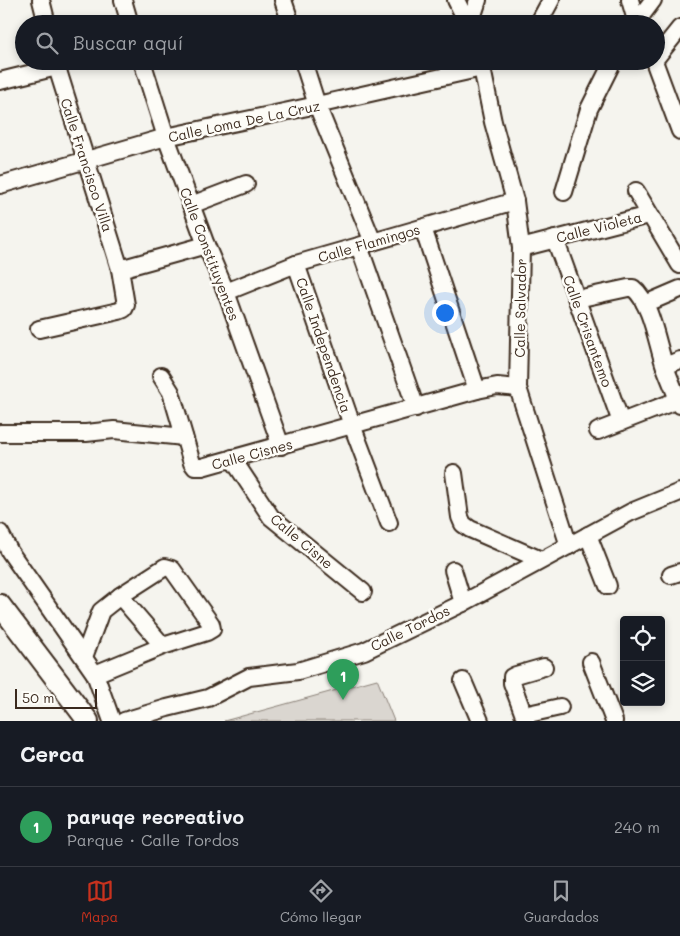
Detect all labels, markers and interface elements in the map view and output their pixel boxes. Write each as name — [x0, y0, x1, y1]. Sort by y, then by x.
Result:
search box — [15, 15, 665, 70]
icon: search — [33, 29, 61, 57]
text: Buscar aquí — [73, 30, 183, 55]
street label: Calle Francisco Villa — [56, 96, 118, 234]
street label: Calle Loma De La Cruz — [166, 96, 322, 146]
street label: Calle Constituyentes — [176, 185, 244, 323]
street label: Calle Violeta — [554, 207, 644, 247]
street label: Calle Flamingos — [316, 219, 422, 267]
street label: Calle Salvador — [510, 258, 530, 358]
street label: Calle Crisantemo — [559, 272, 617, 390]
street label: Calle Independencia — [292, 275, 356, 415]
your location — [432, 300, 458, 326]
street label: Calle Cisnes — [209, 434, 295, 474]
street label: Calle Cisne — [267, 509, 337, 573]
street label: Calle Tordos — [367, 601, 453, 655]
map controls — [620, 616, 665, 706]
button: locate — [620, 616, 665, 661]
pin: 1 — [327, 659, 359, 700]
button: layers — [620, 661, 665, 706]
scale bar — [15, 686, 98, 709]
text: 50 m — [22, 688, 54, 707]
text: Cerca — [20, 740, 85, 767]
text: paruqe recreativo — [67, 804, 244, 829]
text: 1 — [32, 816, 40, 837]
text: 240 m — [614, 816, 660, 837]
text: Parque · Calle Tordos — [67, 829, 239, 850]
tab: Mapa — [81, 877, 118, 926]
tab: Cómo llegar — [280, 877, 362, 926]
tab: Guardados — [524, 877, 599, 926]

